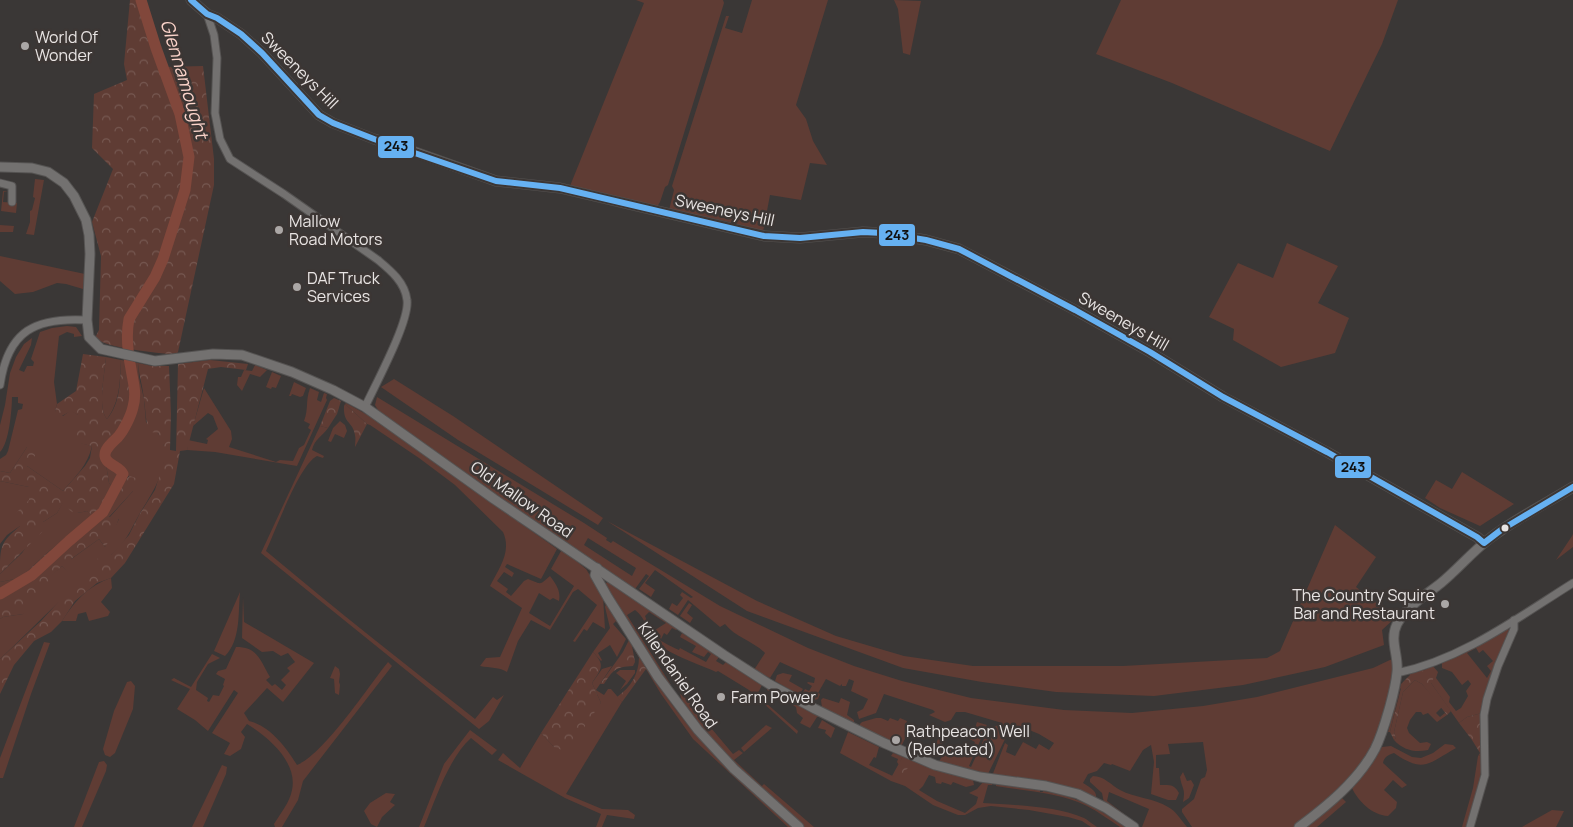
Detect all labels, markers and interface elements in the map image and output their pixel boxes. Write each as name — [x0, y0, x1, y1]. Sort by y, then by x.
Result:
water label: Glennamought — [155, 16, 215, 143]
place label: World Of Wonder — [35, 26, 98, 66]
street label: Sweeneys Hill — [256, 26, 344, 114]
marker: World Of Wonder — [19, 40, 31, 52]
line badge: 243 — [377, 135, 415, 159]
text: 243 — [384, 136, 408, 155]
street label: Sweeneys Hill — [673, 189, 777, 231]
place label: Mallow Road Motors — [289, 210, 382, 250]
line badge: 243 — [878, 223, 916, 247]
marker: Mallow Road Motors — [273, 224, 285, 236]
text: 243 — [885, 225, 909, 244]
place label: DAF Truck Services — [307, 267, 381, 307]
marker: DAF Truck Services — [291, 281, 303, 293]
street label: Sweeneys Hill — [1075, 286, 1173, 356]
street label: Old Mallow Road — [466, 455, 578, 543]
line badge: 243 — [1334, 455, 1372, 479]
text: 243 — [1341, 457, 1365, 476]
unlabelled marker — [1500, 523, 1510, 533]
place label: The Country Squire Bar and Restaurant — [1292, 584, 1435, 624]
marker: The Country Squire Bar and Restaurant — [1439, 598, 1451, 610]
street label: Killendaniel Road — [633, 617, 723, 733]
place label: Farm Power — [731, 686, 816, 708]
marker: Farm Power — [715, 691, 727, 703]
place label: Rathpeacon Well (Relocated) — [906, 720, 1030, 760]
marker: Rathpeacon Well (Relocated) — [890, 734, 902, 746]

